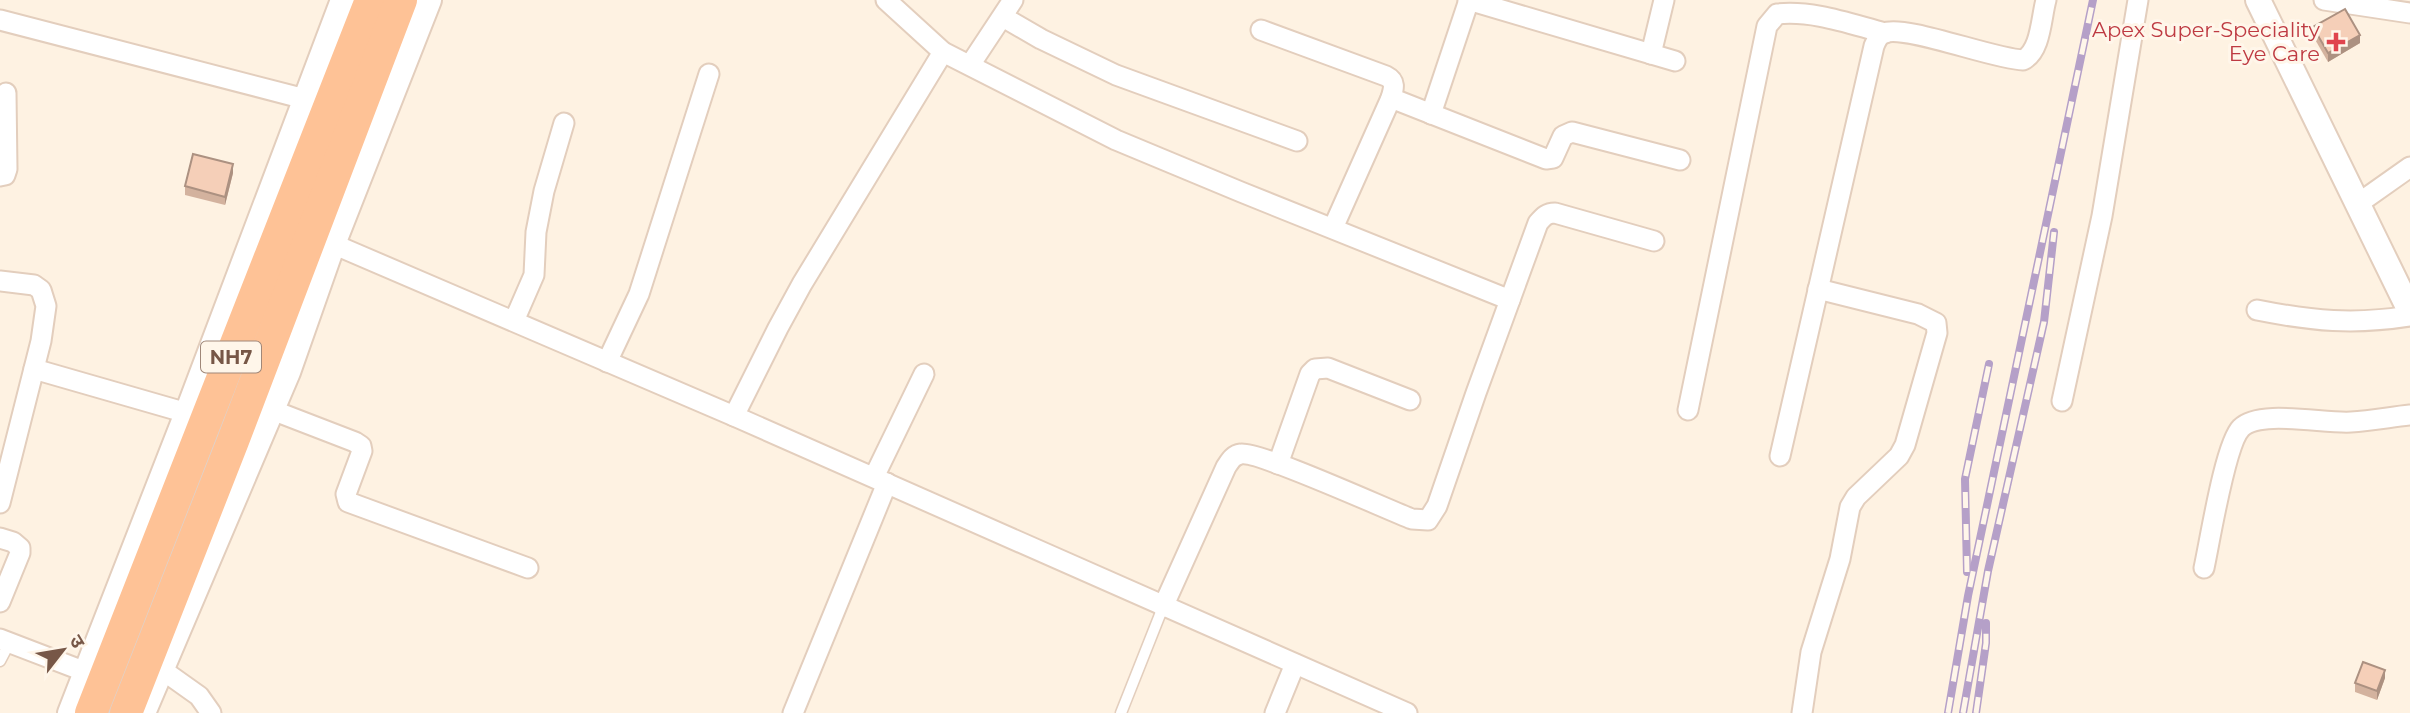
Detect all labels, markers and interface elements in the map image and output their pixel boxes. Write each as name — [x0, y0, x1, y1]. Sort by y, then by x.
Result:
place label: Apex Super-Speciality Eye Care — [2092, 17, 2321, 66]
marker: Apex Super-Speciality Eye Care — [2326, 32, 2346, 52]
road number: NH7 — [201, 342, 261, 372]
north arrow — [28, 615, 98, 685]
text: उ — [64, 631, 90, 653]

